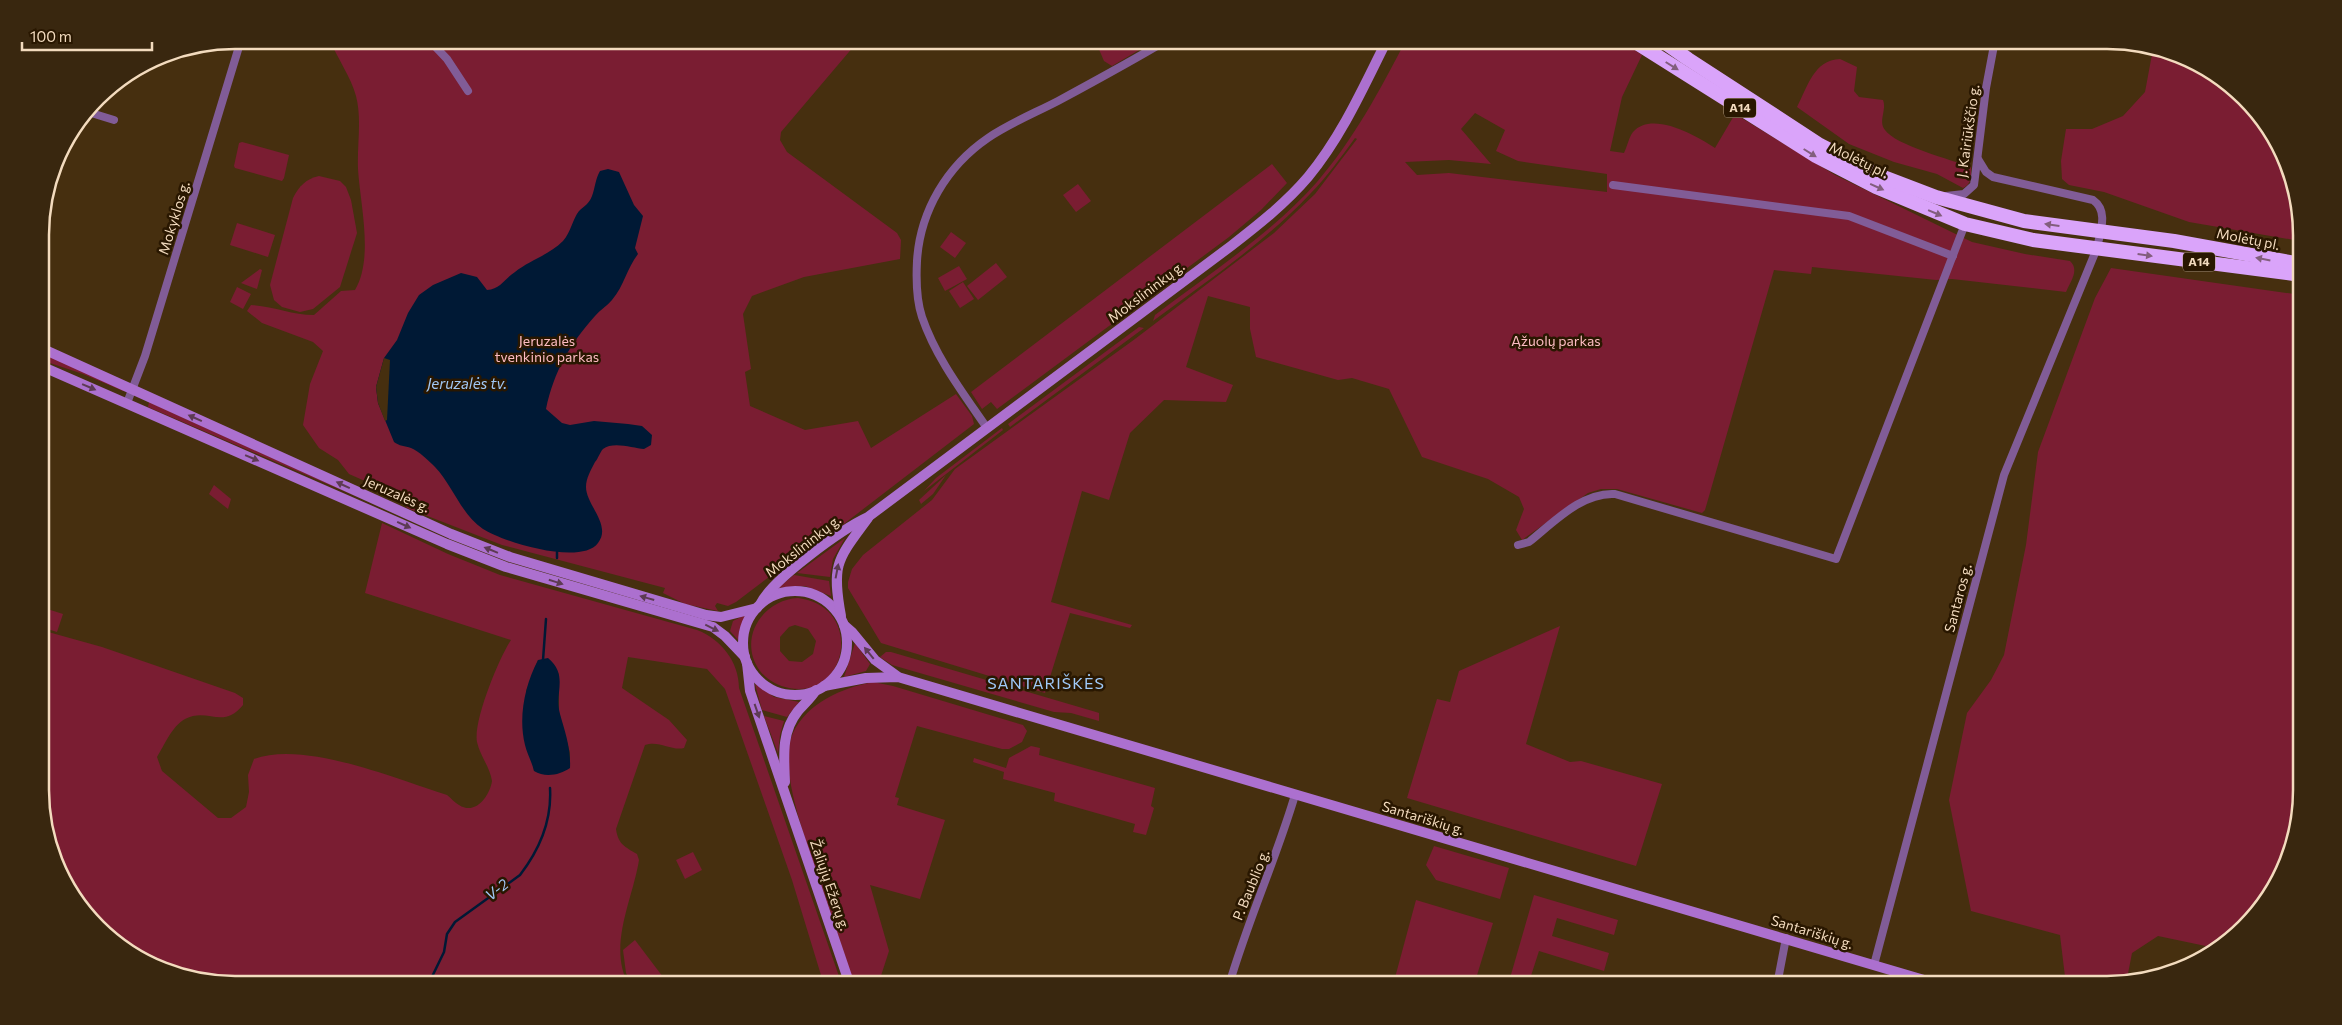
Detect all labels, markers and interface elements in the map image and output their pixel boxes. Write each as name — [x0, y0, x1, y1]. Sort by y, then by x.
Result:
scale bar — [22, 20, 152, 52]
text: 100 m — [30, 27, 72, 45]
one-way arrow — [1666, 62, 1679, 71]
street label: J. Kairiūkščio g. — [1953, 83, 1982, 179]
road number: A14 — [1724, 99, 1756, 118]
street label: Molėtų pl. — [1827, 138, 1892, 181]
one-way arrow — [1804, 148, 1817, 157]
street label: Mokyklos g. — [154, 179, 193, 257]
one-way arrow — [1870, 183, 1884, 191]
one-way arrow — [1928, 209, 1942, 217]
one-way arrow — [2044, 220, 2060, 228]
street label: Molėtų pl. — [2215, 224, 2281, 253]
one-way arrow — [2138, 251, 2154, 259]
road number: A14 — [2183, 252, 2215, 272]
one-way arrow — [2255, 254, 2271, 262]
street label: Mokslininkų g. — [1104, 257, 1187, 326]
park label: Jeruzalės tvenkinio parkas — [495, 332, 599, 365]
park label: Ąžuolų parkas — [1511, 332, 1601, 349]
water label: Jeruzalės tv. — [425, 374, 507, 392]
one-way arrow — [82, 383, 96, 391]
one-way arrow — [188, 413, 202, 421]
one-way arrow — [245, 454, 259, 462]
street label: Jeruzalės g. — [362, 472, 433, 516]
one-way arrow — [336, 480, 350, 488]
street label: Mokslininkų g. — [761, 511, 844, 580]
one-way arrow — [397, 521, 411, 529]
one-way arrow — [484, 546, 499, 553]
street label: Santaros g. — [1940, 562, 1975, 634]
one-way arrow — [833, 564, 841, 579]
one-way arrow — [549, 578, 564, 586]
one-way arrow — [639, 594, 654, 602]
one-way arrow — [705, 624, 719, 632]
one-way arrow — [864, 647, 875, 660]
district label: SANTARIŠKĖS — [987, 673, 1105, 692]
one-way arrow — [753, 704, 761, 719]
street label: Santariškių g. — [1380, 797, 1466, 838]
street label: Žaliųjų Ežerų g. — [807, 837, 854, 933]
street label: P. Baublio g. — [1229, 847, 1272, 923]
water label: V-2 — [481, 874, 512, 904]
street label: Santariškių g. — [1769, 911, 1855, 952]

